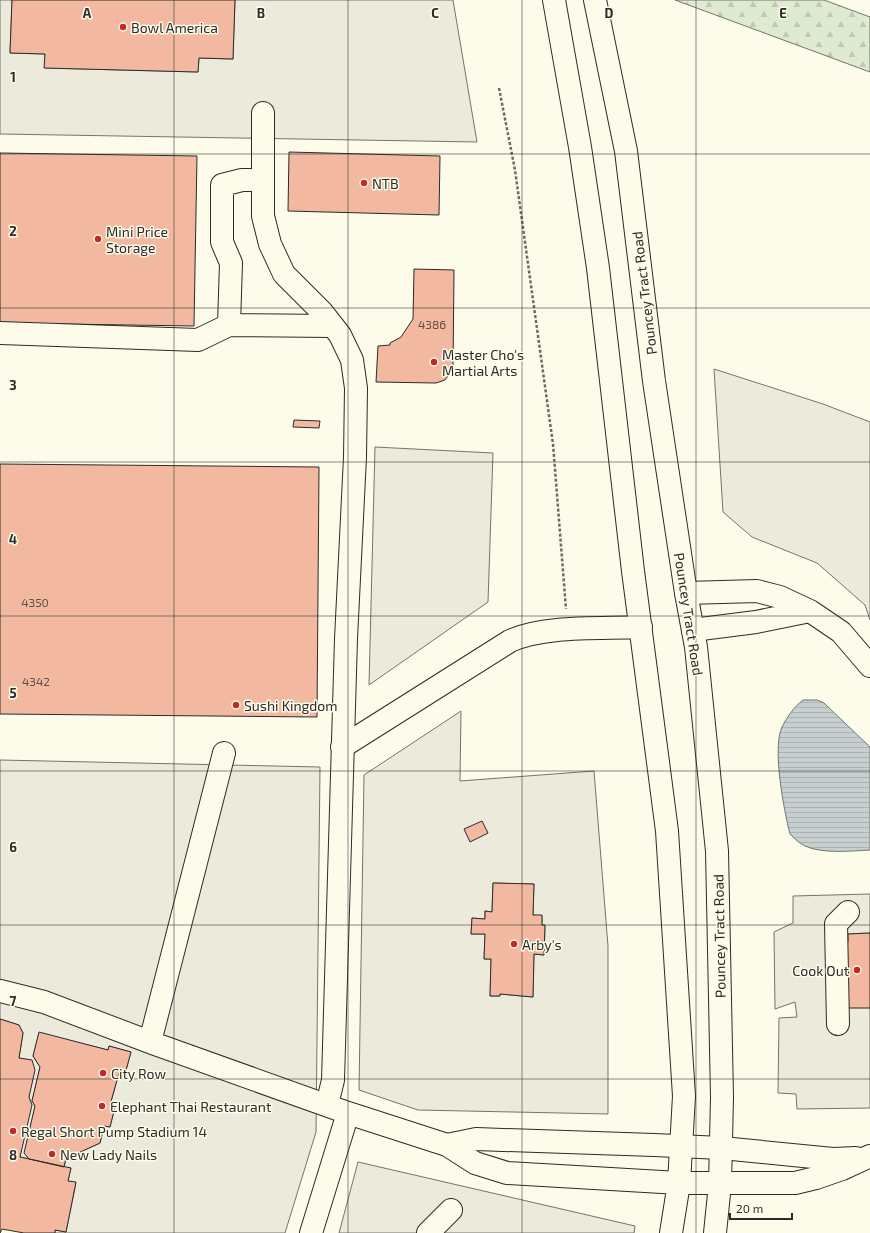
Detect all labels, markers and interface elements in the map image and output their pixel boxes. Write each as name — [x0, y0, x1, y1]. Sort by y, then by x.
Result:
text: A — [83, 5, 92, 21]
text: B — [257, 5, 265, 21]
text: C — [431, 5, 439, 21]
text: D — [605, 5, 614, 21]
text: E — [779, 5, 787, 21]
place label: Bowl America — [131, 19, 218, 36]
marker: Bowl America — [118, 22, 128, 32]
text: 1 — [10, 69, 16, 85]
place label: NTB — [372, 175, 399, 192]
marker: NTB — [359, 178, 369, 188]
text: 2 — [9, 223, 17, 239]
place label: Mini Price Storage — [106, 223, 168, 256]
street label: Pouncey Tract Road — [628, 230, 660, 356]
marker: Mini Price Storage — [93, 234, 103, 244]
house number: 4386 — [418, 317, 446, 331]
place label: Master Cho's Martial Arts — [442, 346, 524, 379]
marker: Master Cho's Martial Arts — [429, 357, 439, 367]
text: 3 — [9, 377, 17, 393]
text: 4 — [9, 531, 17, 547]
street label: Pouncey Tract Road — [671, 551, 707, 677]
house number: 4350 — [21, 595, 49, 609]
house number: 4342 — [22, 674, 50, 688]
text: 5 — [9, 685, 17, 701]
place label: Sushi Kingdom — [244, 697, 338, 714]
marker: Sushi Kingdom — [231, 700, 241, 710]
text: 6 — [9, 839, 17, 855]
street label: Pouncey Tract Road — [709, 874, 729, 998]
place label: Arby's — [522, 936, 562, 953]
marker: Arby's — [509, 939, 519, 949]
place label: Cook Out — [792, 962, 849, 979]
marker: Cook Out — [852, 965, 862, 975]
text: 7 — [10, 993, 17, 1009]
place label: City Row — [111, 1065, 166, 1082]
marker: City Row — [98, 1068, 108, 1078]
place label: Elephant Thai Restaurant — [110, 1098, 271, 1115]
marker: Elephant Thai Restaurant — [97, 1101, 107, 1111]
place label: Regal Short Pump Stadium 14 — [21, 1123, 207, 1140]
marker: Regal Short Pump Stadium 14 — [8, 1126, 18, 1136]
place label: New Lady Nails — [60, 1146, 157, 1163]
text: 8 — [9, 1147, 17, 1163]
marker: New Lady Nails — [47, 1149, 57, 1159]
scale bar — [730, 1195, 792, 1221]
text: 20 m — [736, 1201, 763, 1215]

